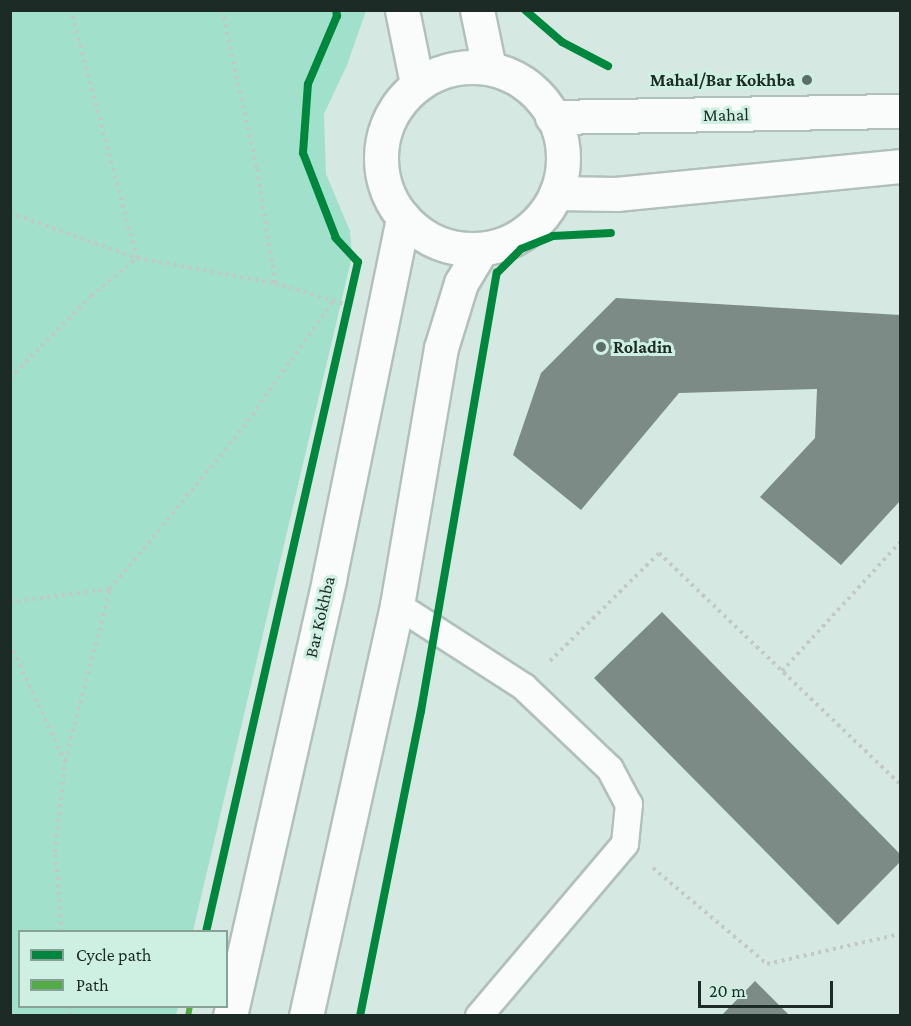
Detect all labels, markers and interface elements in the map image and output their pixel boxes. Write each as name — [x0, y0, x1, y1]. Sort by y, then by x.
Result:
place label: Mahal/Bar Kokhba — [650, 69, 795, 91]
marker: Mahal/Bar Kokhba — [800, 73, 814, 87]
street label: Mahal — [703, 104, 749, 126]
place label: Roladin — [613, 336, 672, 358]
marker: Roladin — [594, 340, 608, 354]
street label: Bar Kokhba — [300, 574, 340, 660]
legend — [18, 930, 228, 1008]
text: Cycle path — [76, 945, 151, 965]
scale bar — [701, 969, 836, 1007]
text: Path — [76, 975, 109, 995]
text: 20 m — [709, 981, 746, 1001]

